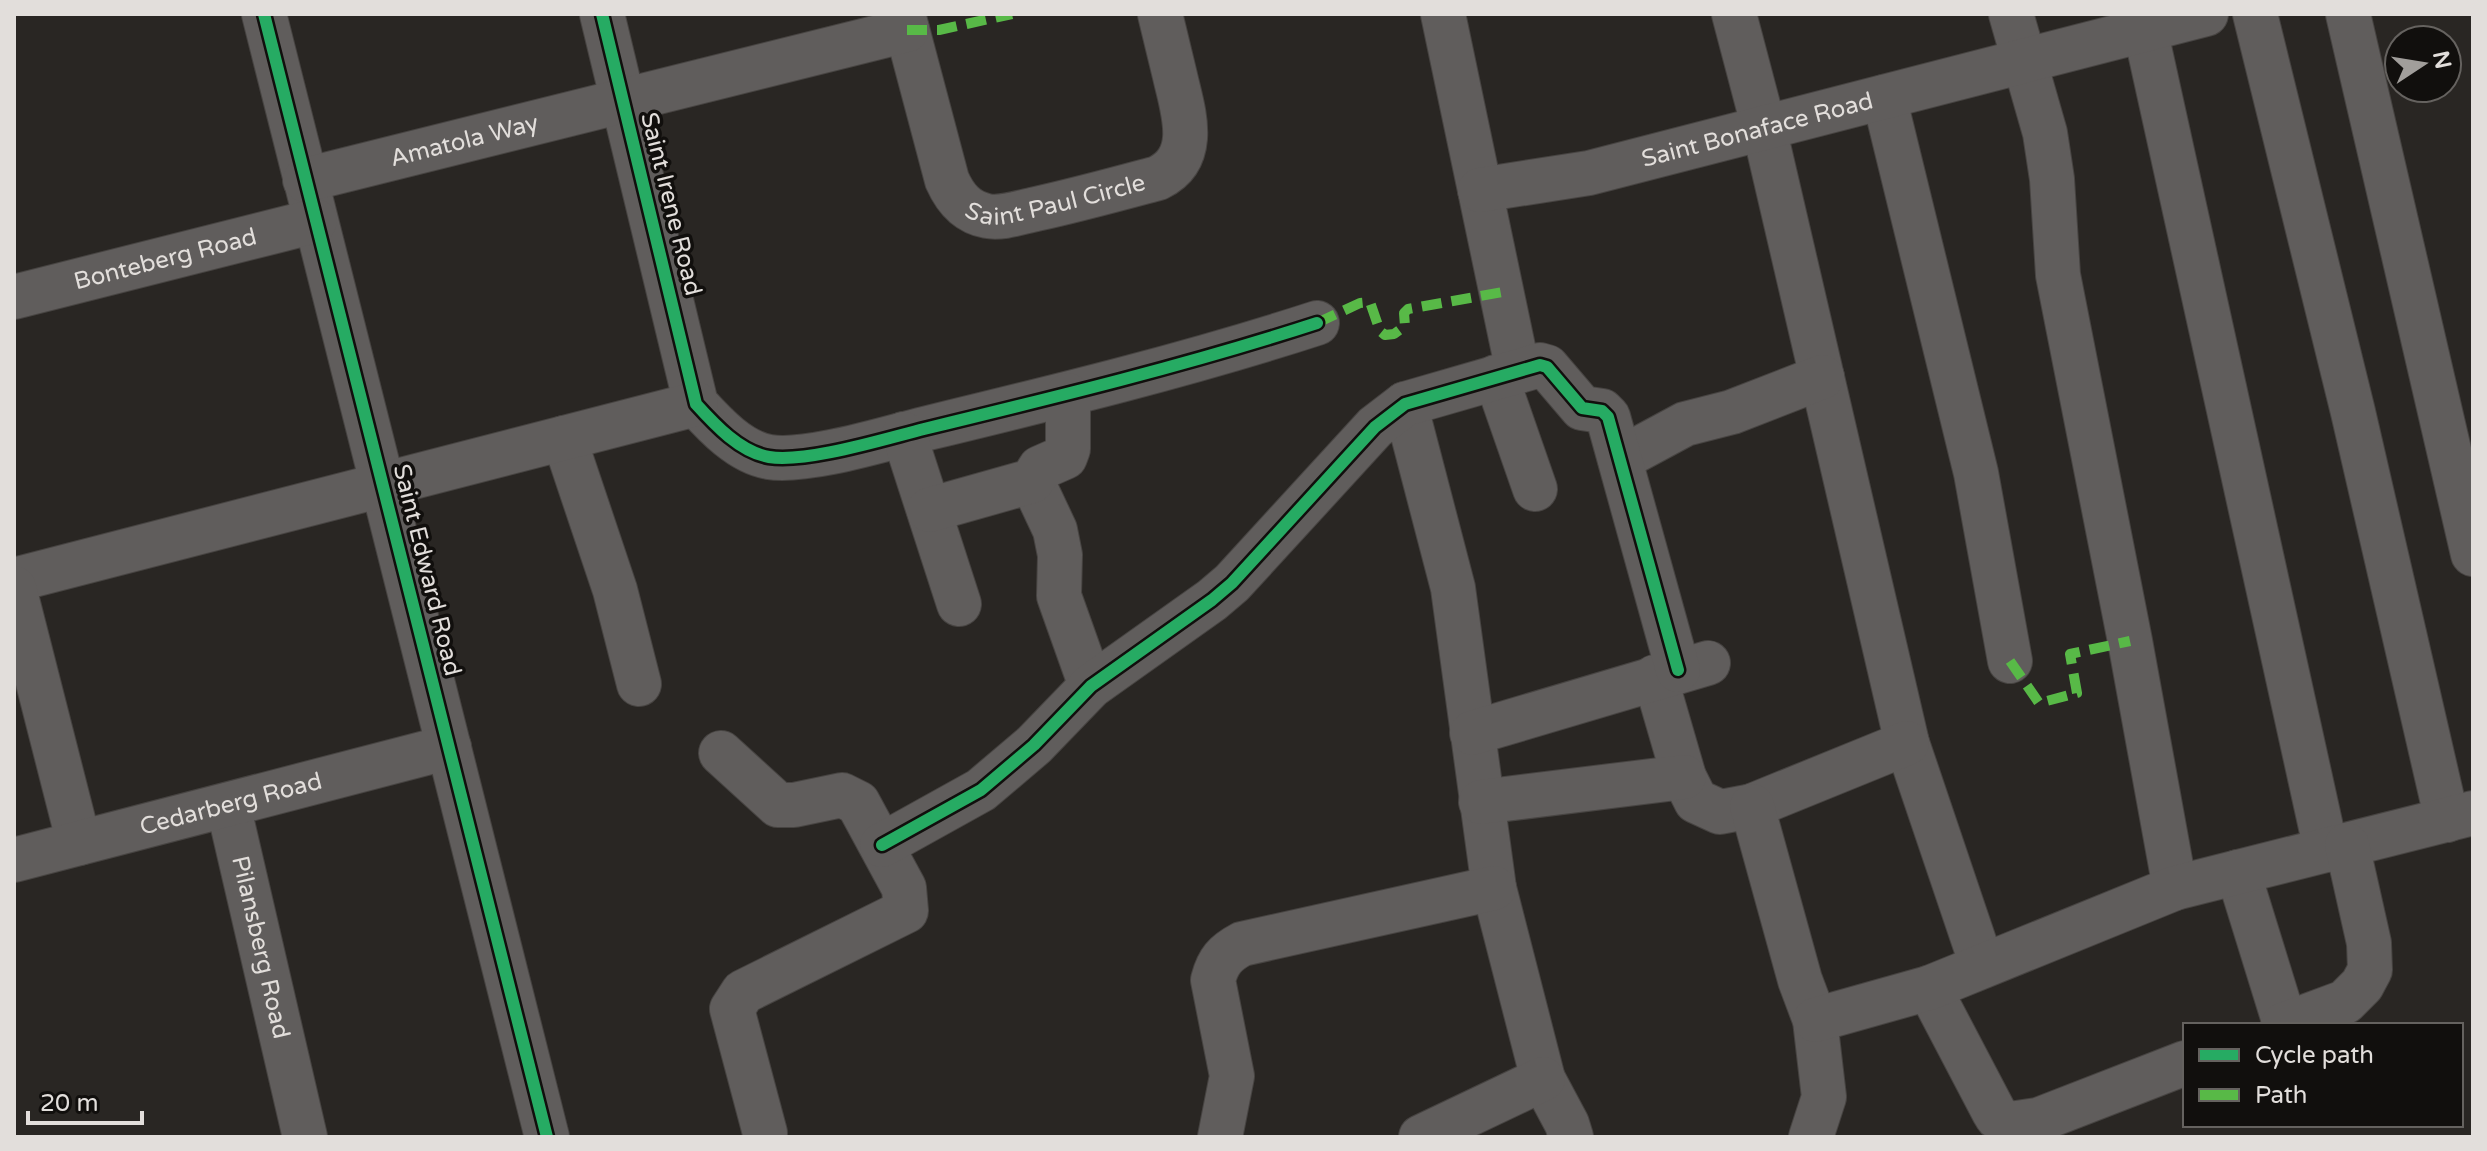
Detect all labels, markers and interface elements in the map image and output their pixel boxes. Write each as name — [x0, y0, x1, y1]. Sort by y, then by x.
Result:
north arrow — [2383, 24, 2463, 104]
text: N — [2427, 49, 2456, 71]
street label: Saint Bonaface Road — [1638, 86, 1876, 173]
street label: Amatola Way — [387, 108, 541, 173]
street label: Saint Irene Road — [634, 109, 708, 299]
street label: Saint Paul Circle — [960, 168, 1148, 231]
street label: Bonteberg Road — [71, 222, 260, 296]
street label: Saint Edward Road — [387, 461, 467, 679]
street label: Cedarberg Road — [137, 766, 325, 841]
street label: Pilansberg Road — [226, 853, 296, 1042]
legend — [2183, 1023, 2463, 1127]
text: Cycle path — [2255, 1041, 2374, 1070]
scale bar — [28, 1075, 142, 1125]
text: Path — [2255, 1081, 2308, 1110]
text: 20 m — [40, 1089, 98, 1118]

